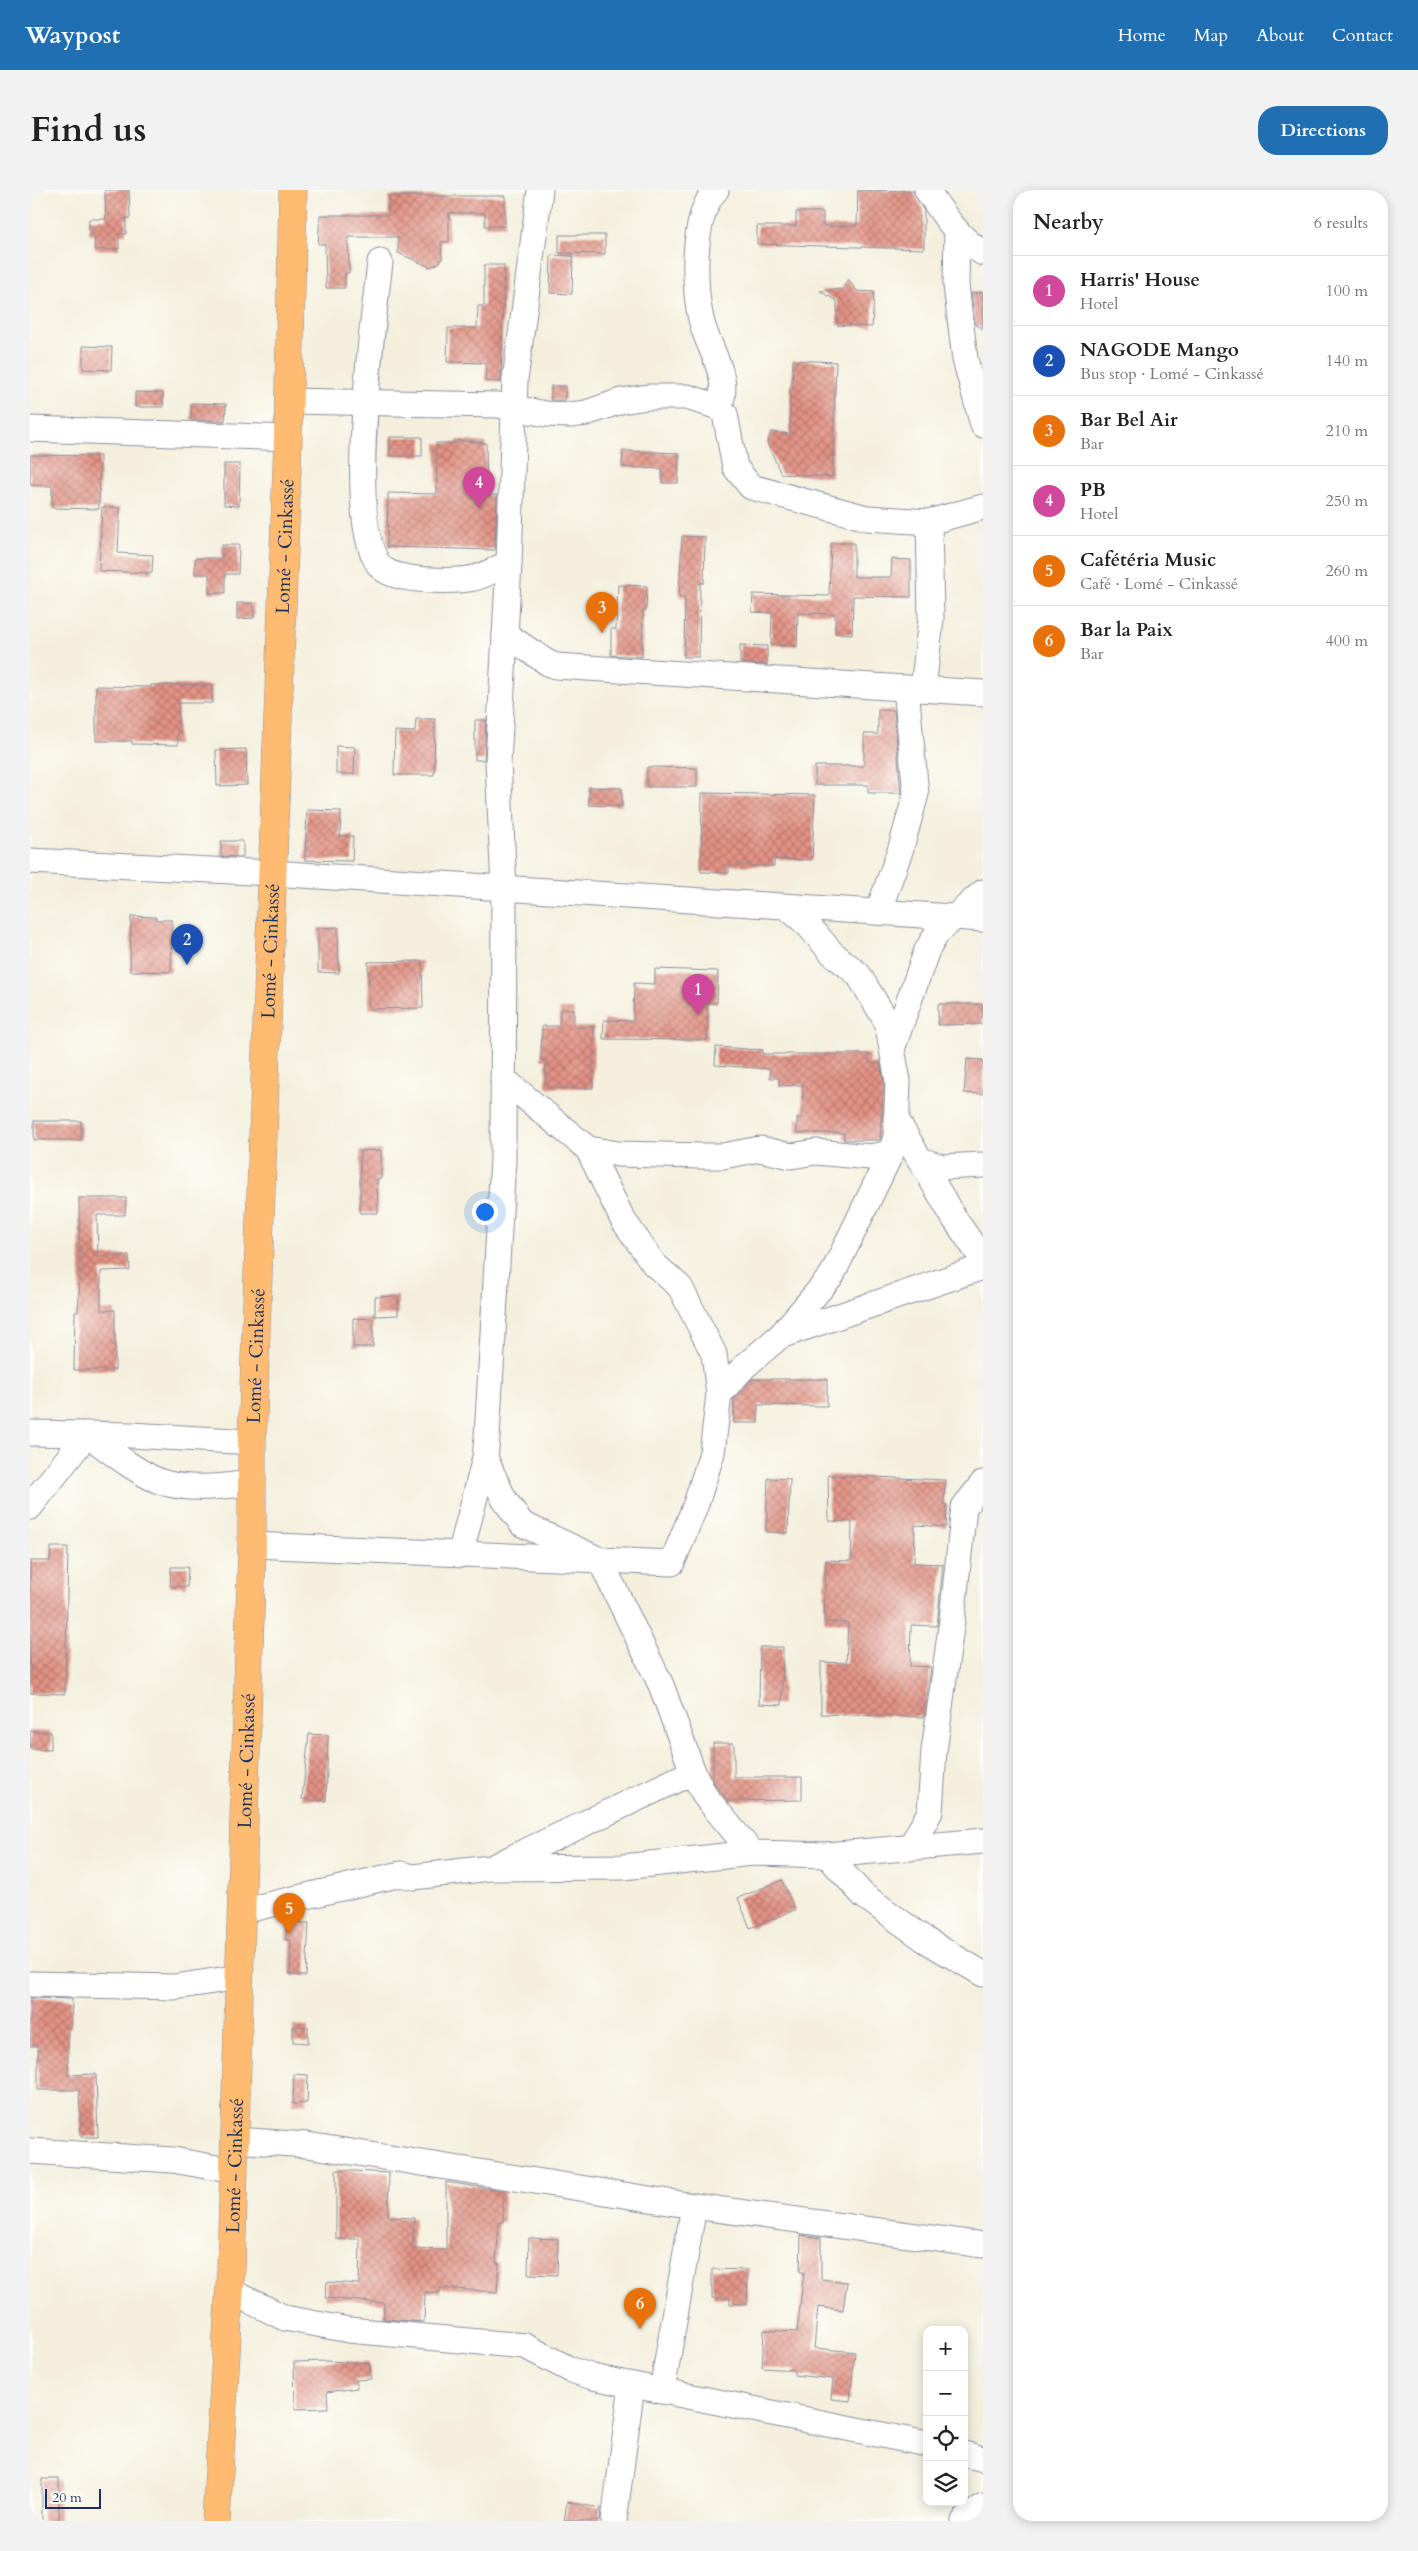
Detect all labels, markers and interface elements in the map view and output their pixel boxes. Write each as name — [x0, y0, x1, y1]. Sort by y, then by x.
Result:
text: Waypost — [25, 19, 120, 52]
text: Home — [1118, 23, 1166, 48]
text: Map — [1194, 23, 1228, 48]
text: About — [1256, 23, 1304, 48]
text: Contact — [1332, 23, 1393, 48]
text: Find us — [30, 106, 146, 154]
button: Directions — [1258, 106, 1388, 155]
text: Nearby — [1033, 208, 1104, 237]
text: 6 results — [1314, 212, 1368, 234]
text: Harris' House — [1080, 267, 1200, 293]
text: 1 — [1045, 280, 1053, 302]
text: 100 m — [1326, 280, 1368, 302]
text: Hotel — [1080, 293, 1118, 315]
text: NAGODE Mango — [1080, 337, 1239, 363]
text: 2 — [1045, 350, 1053, 372]
text: 140 m — [1326, 350, 1368, 372]
text: Bus stop · Lomé - Cinkassé — [1080, 363, 1264, 385]
text: Bar Bel Air — [1080, 407, 1178, 433]
text: 3 — [1045, 420, 1053, 442]
text: 210 m — [1326, 420, 1368, 442]
text: Bar — [1080, 433, 1104, 455]
pin: 4 — [463, 467, 495, 508]
text: PB — [1080, 477, 1106, 503]
street label: Lomé - Cinkassé — [270, 478, 301, 615]
text: 4 — [1045, 490, 1053, 512]
text: 250 m — [1326, 490, 1368, 512]
text: Hotel — [1080, 503, 1118, 525]
text: Cafétéria Music — [1080, 547, 1216, 573]
text: 5 — [1045, 560, 1053, 582]
text: 260 m — [1326, 560, 1368, 582]
text: Café · Lomé - Cinkassé — [1080, 573, 1238, 595]
pin: 3 — [586, 592, 618, 633]
text: Bar la Paix — [1080, 617, 1173, 643]
text: 6 — [1045, 630, 1053, 652]
text: 400 m — [1326, 630, 1368, 652]
text: Bar — [1080, 643, 1104, 665]
street label: Lomé - Cinkassé — [255, 883, 286, 1019]
pin: 2 — [171, 924, 203, 965]
pin: 1 — [682, 974, 714, 1015]
your location — [472, 1199, 498, 1225]
street label: Lomé - Cinkassé — [241, 1288, 272, 1424]
street label: Lomé - Cinkassé — [232, 1693, 262, 1829]
pin: 5 — [273, 1893, 305, 1934]
street label: Lomé - Cinkassé — [220, 2097, 250, 2234]
pin: 6 — [624, 2288, 656, 2329]
map controls — [923, 2326, 968, 2506]
button: + — [923, 2326, 968, 2371]
button: − — [923, 2371, 968, 2416]
button: locate — [923, 2416, 968, 2461]
button: layers — [923, 2461, 968, 2506]
scale bar — [45, 2486, 101, 2509]
text: 20 m — [52, 2488, 82, 2507]

